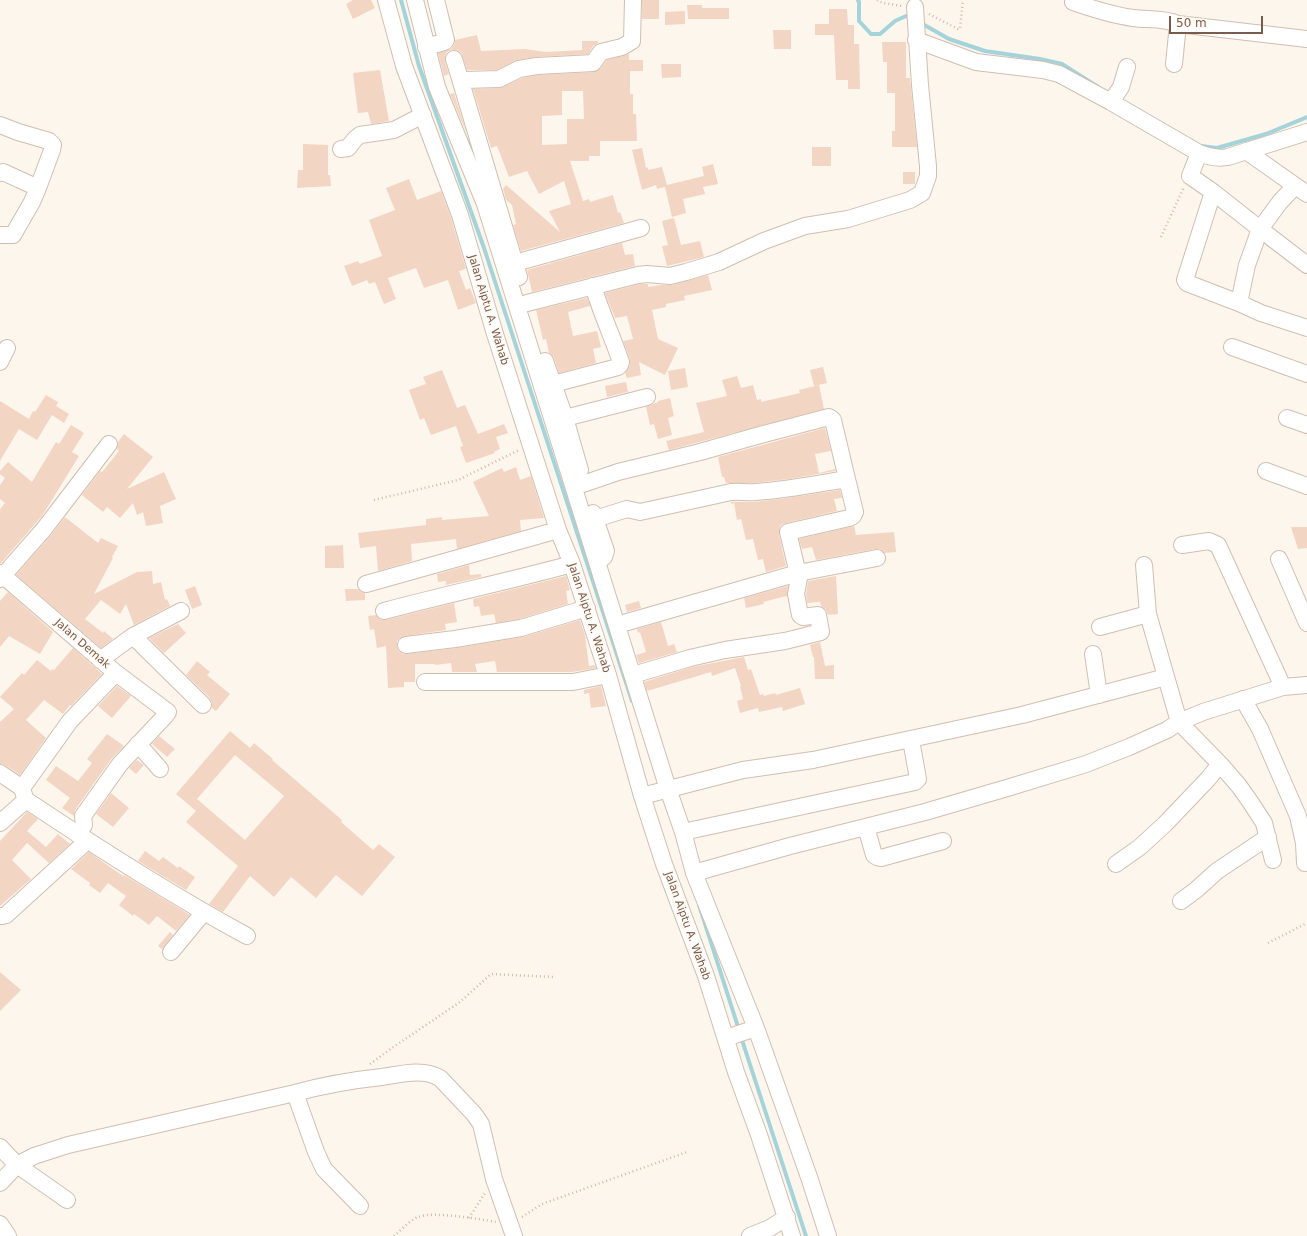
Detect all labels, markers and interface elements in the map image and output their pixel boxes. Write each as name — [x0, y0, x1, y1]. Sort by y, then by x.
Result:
scale bar — [1171, 8, 1265, 34]
text: 50 m — [1176, 16, 1207, 30]
street label: Jalan Aiptu A. Wahab — [465, 253, 511, 367]
street label: Jalan Aiptu A. Wahab — [565, 561, 613, 675]
street label: Jalan Demak — [52, 616, 112, 672]
street label: Jalan Aiptu A. Wahab — [661, 870, 713, 982]

